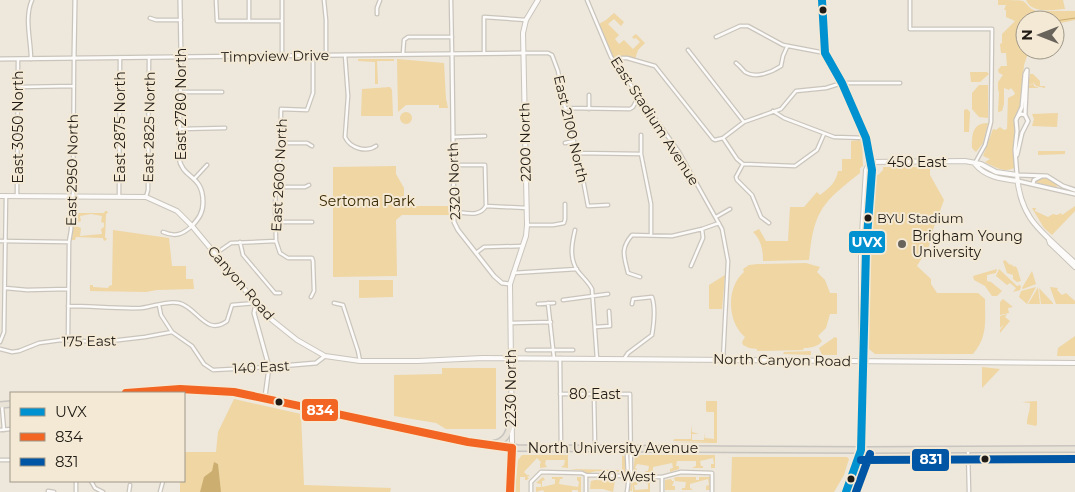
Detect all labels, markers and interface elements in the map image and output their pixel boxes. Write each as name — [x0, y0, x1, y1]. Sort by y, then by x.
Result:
unlabelled marker — [818, 5, 828, 15]
north arrow — [1015, 10, 1065, 60]
text: N — [1018, 29, 1036, 41]
street label: Timpview Drive — [221, 46, 329, 66]
street label: East 2780 North — [172, 48, 190, 160]
street label: East Stadium Avenue — [607, 53, 703, 189]
street label: East 3050 North — [9, 71, 27, 183]
street label: East 2875 North — [111, 71, 129, 183]
street label: East 2825 North — [139, 71, 159, 183]
street label: East 2100 North — [550, 73, 592, 185]
street label: 2200 North — [515, 102, 535, 182]
street label: East 2950 North — [62, 114, 82, 226]
street label: East 2600 North — [267, 118, 291, 232]
street label: 2320 North — [444, 142, 464, 220]
street label: 450 East — [887, 153, 947, 171]
park label: Sertoma Park — [319, 192, 416, 210]
place label: BYU Stadium — [877, 210, 964, 226]
marker: BYU Stadium — [863, 213, 873, 223]
place label: Brigham Young University — [912, 227, 1023, 261]
line badge: UVX — [848, 230, 886, 254]
text: UVX — [851, 233, 883, 251]
marker: Brigham Young University — [896, 238, 908, 250]
street label: Canyon Road — [204, 242, 278, 324]
street label: 175 East — [62, 332, 117, 350]
street label: 2230 North — [502, 349, 520, 427]
street label: North Canyon Road — [713, 350, 851, 370]
street label: 140 East — [232, 356, 290, 377]
street label: 80 East — [569, 385, 621, 403]
legend — [10, 392, 185, 482]
unlabelled marker — [274, 397, 284, 407]
line badge: 834 — [301, 398, 339, 422]
text: 834 — [306, 401, 334, 419]
text: UVX — [55, 402, 87, 421]
text: 834 — [55, 427, 83, 446]
street label: North University Avenue — [528, 439, 698, 457]
line badge: 831 — [911, 448, 950, 472]
text: 831 — [919, 450, 943, 468]
text: 831 — [55, 452, 78, 471]
unlabelled marker — [980, 454, 990, 464]
street label: 40 West — [598, 466, 656, 486]
unlabelled marker — [846, 474, 856, 484]

